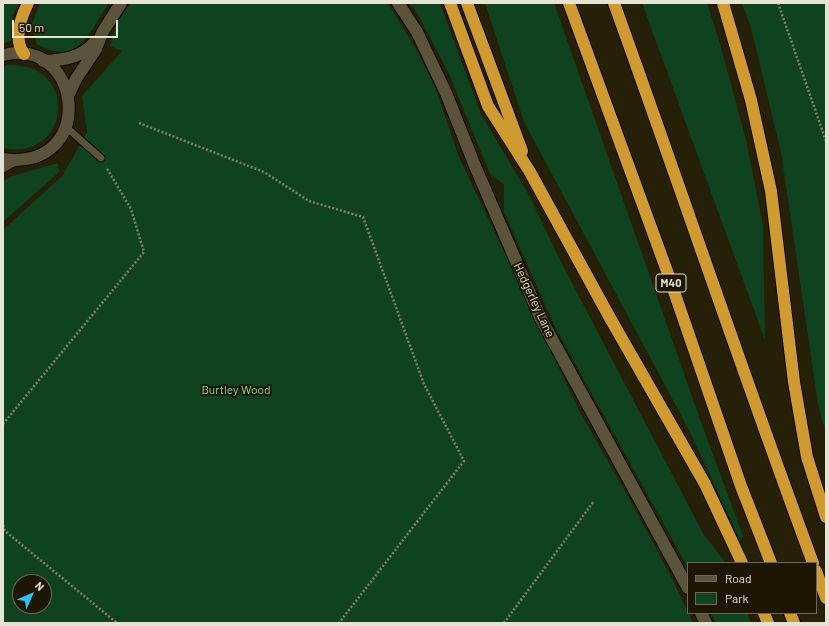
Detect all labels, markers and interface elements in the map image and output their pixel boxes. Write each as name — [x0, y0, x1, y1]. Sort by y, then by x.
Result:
scale bar — [14, 12, 120, 38]
text: 50 m — [19, 20, 44, 34]
street label: Hedgerley Lane — [510, 260, 558, 340]
road number: M40 — [656, 274, 686, 292]
park label: Burtley Wood — [201, 383, 271, 397]
legend — [687, 562, 817, 614]
text: Road — [725, 571, 752, 585]
north arrow — [12, 574, 52, 614]
text: N — [33, 579, 47, 593]
text: Park — [725, 591, 749, 605]

